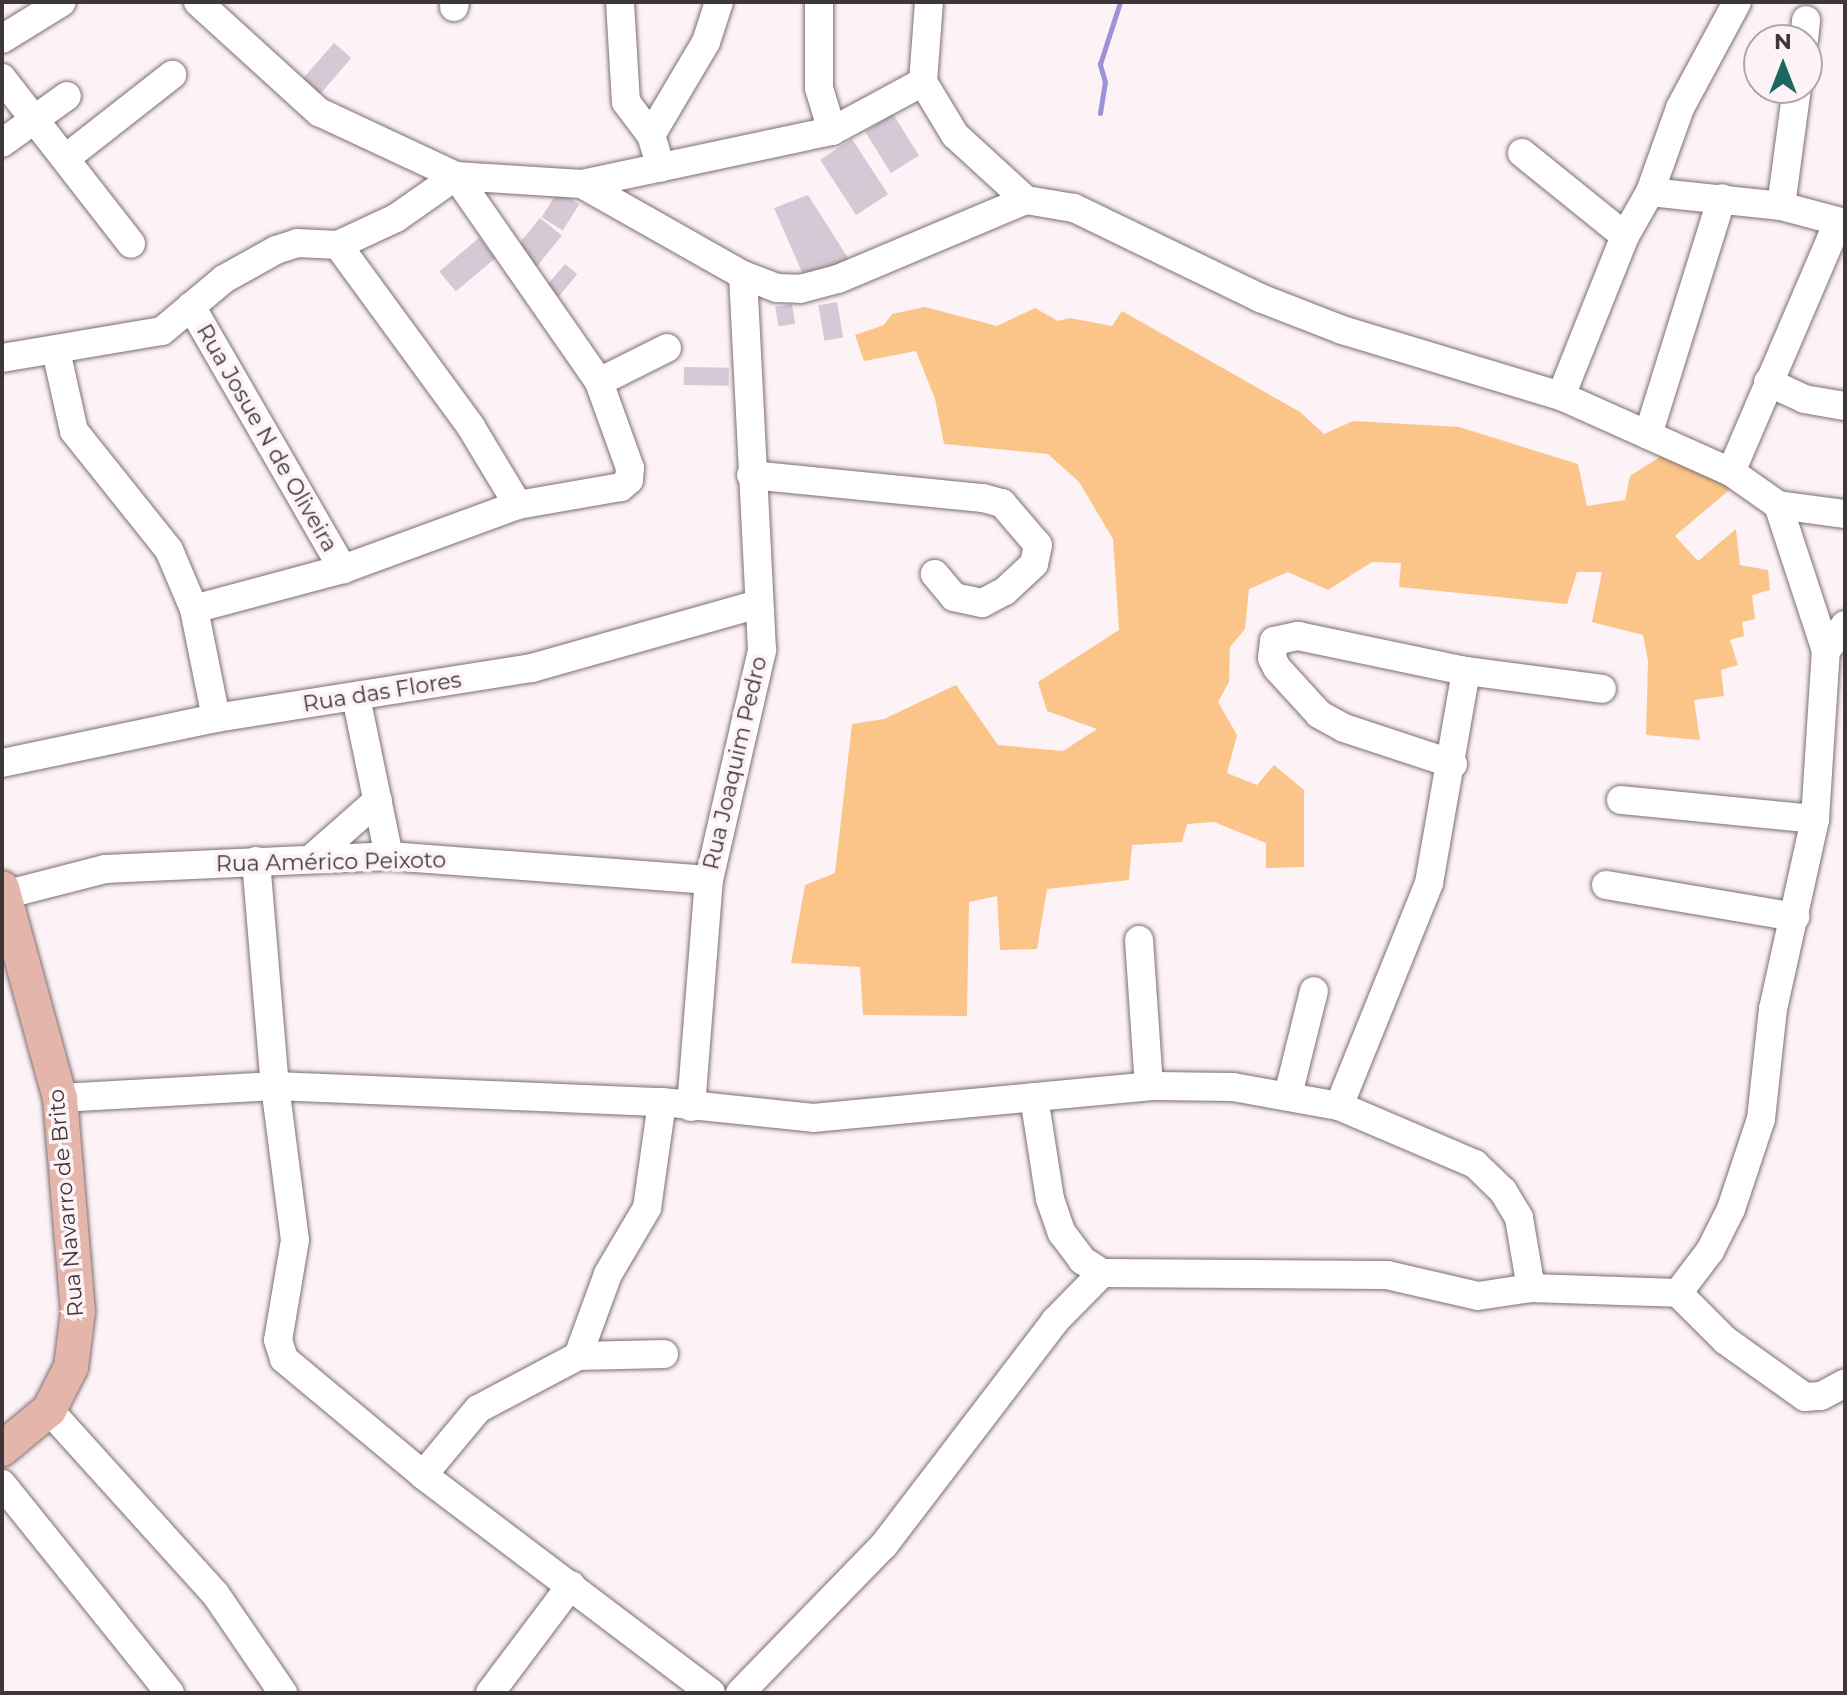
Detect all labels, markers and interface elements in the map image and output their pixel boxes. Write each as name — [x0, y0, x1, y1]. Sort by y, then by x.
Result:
north arrow — [1743, 24, 1823, 104]
text: N — [1774, 28, 1792, 55]
street label: Rua Josue N de Oliveira — [191, 319, 343, 557]
street label: Rua Joaquim Pedro — [698, 654, 772, 872]
street label: Rua das Flores — [301, 666, 463, 718]
street label: Rua Américo Peixoto — [216, 847, 446, 877]
street label: Rua Navarro de Brito — [43, 1088, 89, 1318]

